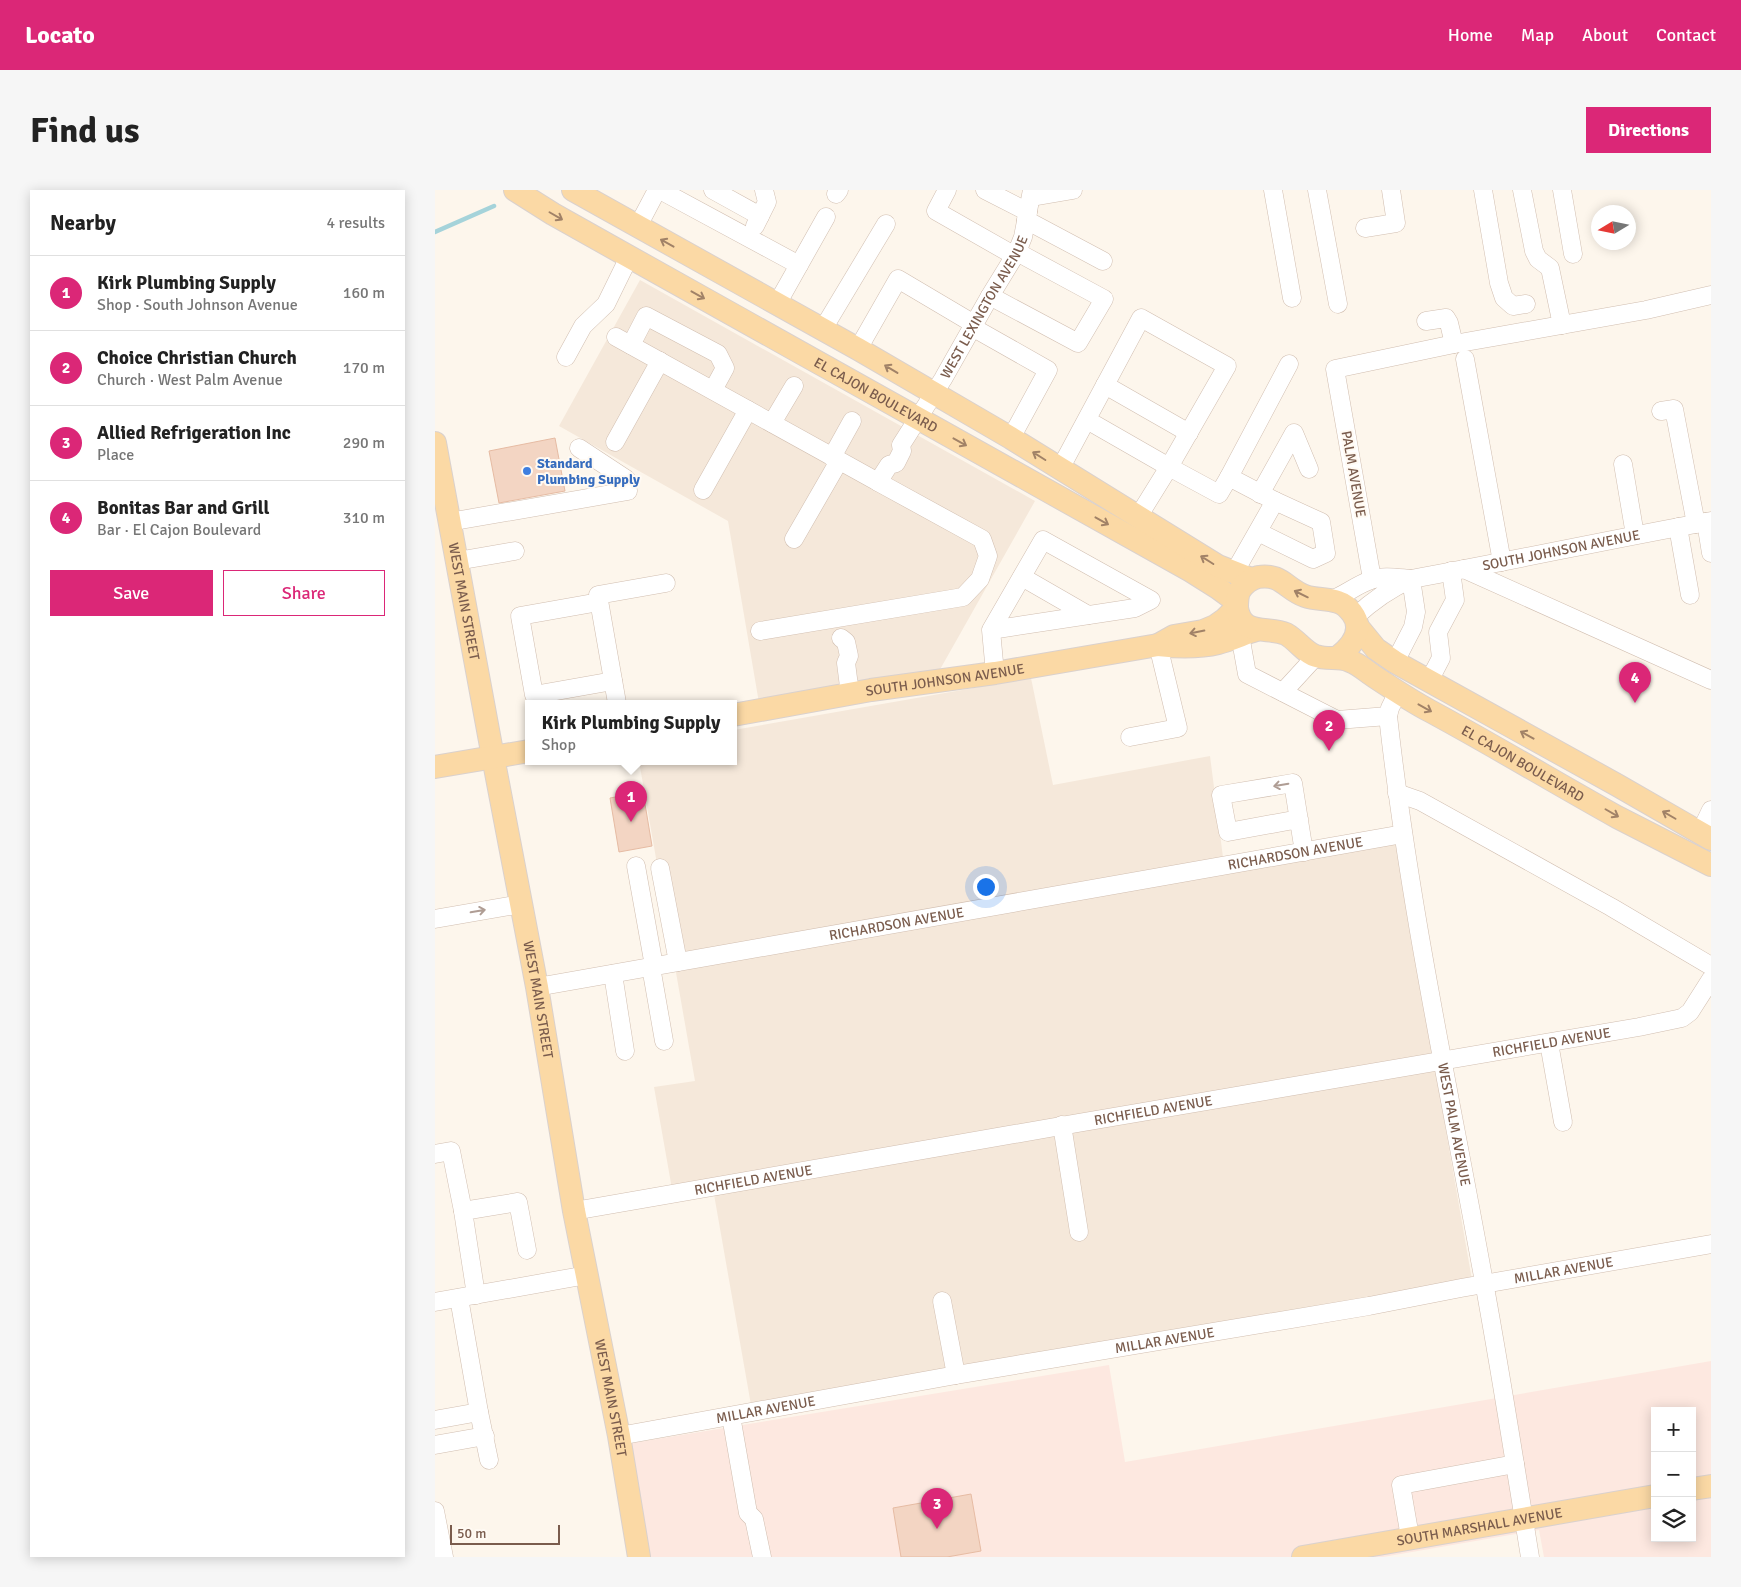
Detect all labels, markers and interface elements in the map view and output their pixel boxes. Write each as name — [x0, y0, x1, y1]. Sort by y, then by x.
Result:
text: Locato — [25, 20, 95, 50]
text: Home — [1448, 24, 1493, 46]
text: Map — [1521, 24, 1554, 46]
text: About — [1582, 24, 1628, 46]
text: Contact — [1656, 24, 1716, 46]
button: Directions — [1586, 107, 1711, 153]
text: Find us — [30, 109, 140, 152]
north arrow — [1591, 205, 1636, 250]
text: Nearby — [50, 210, 116, 236]
one-way arrow — [549, 211, 563, 221]
text: 4 results — [326, 213, 385, 233]
street label: WEST LEXINGTON AVENUE — [937, 233, 1032, 382]
one-way arrow — [660, 237, 674, 247]
text: Kirk Plumbing Supply — [97, 271, 276, 295]
text: 1 — [62, 283, 70, 303]
text: 160 m — [343, 283, 385, 303]
one-way arrow — [690, 291, 705, 300]
text: Shop · South Johnson Avenue — [97, 295, 298, 315]
text: Choice Christian Church — [97, 346, 297, 370]
street label: EL CAJON BOULEVARD — [811, 354, 940, 437]
text: 2 — [62, 358, 70, 378]
text: 170 m — [343, 358, 385, 378]
one-way arrow — [885, 363, 899, 373]
text: Church · West Palm Avenue — [97, 370, 283, 390]
text: Allied Refrigeration Inc — [97, 421, 291, 445]
street label: PALM AVENUE — [1338, 429, 1370, 519]
text: 3 — [62, 433, 70, 453]
text: 290 m — [343, 433, 385, 453]
one-way arrow — [953, 437, 968, 447]
text: Place — [97, 445, 134, 465]
one-way arrow — [1032, 450, 1046, 460]
place label: Standard Plumbing Supply — [537, 455, 640, 488]
marker: Standard Plumbing Supply — [521, 465, 533, 477]
text: Bonitas Bar and Grill — [97, 496, 269, 520]
text: 4 — [62, 508, 70, 528]
text: 310 m — [343, 508, 385, 528]
one-way arrow — [1095, 516, 1110, 526]
text: Bar · El Cajon Boulevard — [97, 520, 261, 540]
street label: SOUTH JOHNSON AVENUE — [1481, 527, 1642, 574]
street label: WEST MAIN STREET — [445, 541, 483, 662]
one-way arrow — [1200, 554, 1214, 564]
button: Save — [50, 570, 213, 616]
button: Share — [223, 570, 385, 616]
one-way arrow — [1294, 588, 1309, 598]
one-way arrow — [1189, 628, 1205, 637]
street label: SOUTH JOHNSON AVENUE — [864, 660, 1026, 700]
pin: 4 — [1619, 662, 1651, 703]
popup — [525, 700, 737, 765]
one-way arrow — [1417, 703, 1432, 713]
pin: 2 — [1313, 710, 1345, 751]
text: Kirk Plumbing Supply — [542, 711, 721, 735]
street label: EL CAJON BOULEVARD — [1458, 722, 1587, 806]
one-way arrow — [1520, 730, 1535, 740]
text: Shop — [542, 735, 576, 755]
one-way arrow — [1273, 780, 1289, 790]
pin: 1 — [615, 781, 647, 822]
one-way arrow — [1604, 809, 1619, 819]
one-way arrow — [1662, 809, 1676, 819]
street label: RICHARDSON AVENUE — [1227, 833, 1364, 874]
your location — [973, 874, 999, 900]
street label: RICHARDSON AVENUE — [828, 904, 965, 944]
one-way arrow — [470, 906, 486, 916]
street label: WEST MAIN STREET — [519, 939, 557, 1060]
street label: RICHFIELD AVENUE — [1491, 1024, 1612, 1061]
street label: WEST PALM AVENUE — [1434, 1061, 1474, 1188]
street label: RICHFIELD AVENUE — [1093, 1092, 1214, 1129]
street label: RICHFIELD AVENUE — [693, 1162, 814, 1199]
street label: MILLAR AVENUE — [1513, 1253, 1615, 1288]
street label: MILLAR AVENUE — [1114, 1324, 1216, 1357]
street label: WEST MAIN STREET — [591, 1338, 630, 1458]
street label: MILLAR AVENUE — [715, 1393, 817, 1427]
map controls — [1651, 1407, 1696, 1542]
button: + — [1651, 1407, 1696, 1452]
button: − — [1651, 1452, 1696, 1497]
pin: 3 — [921, 1488, 953, 1529]
button: layers — [1651, 1497, 1696, 1542]
street label: SOUTH MARSHALL AVENUE — [1395, 1504, 1564, 1550]
scale bar — [450, 1522, 560, 1545]
text: 50 m — [457, 1525, 486, 1542]

